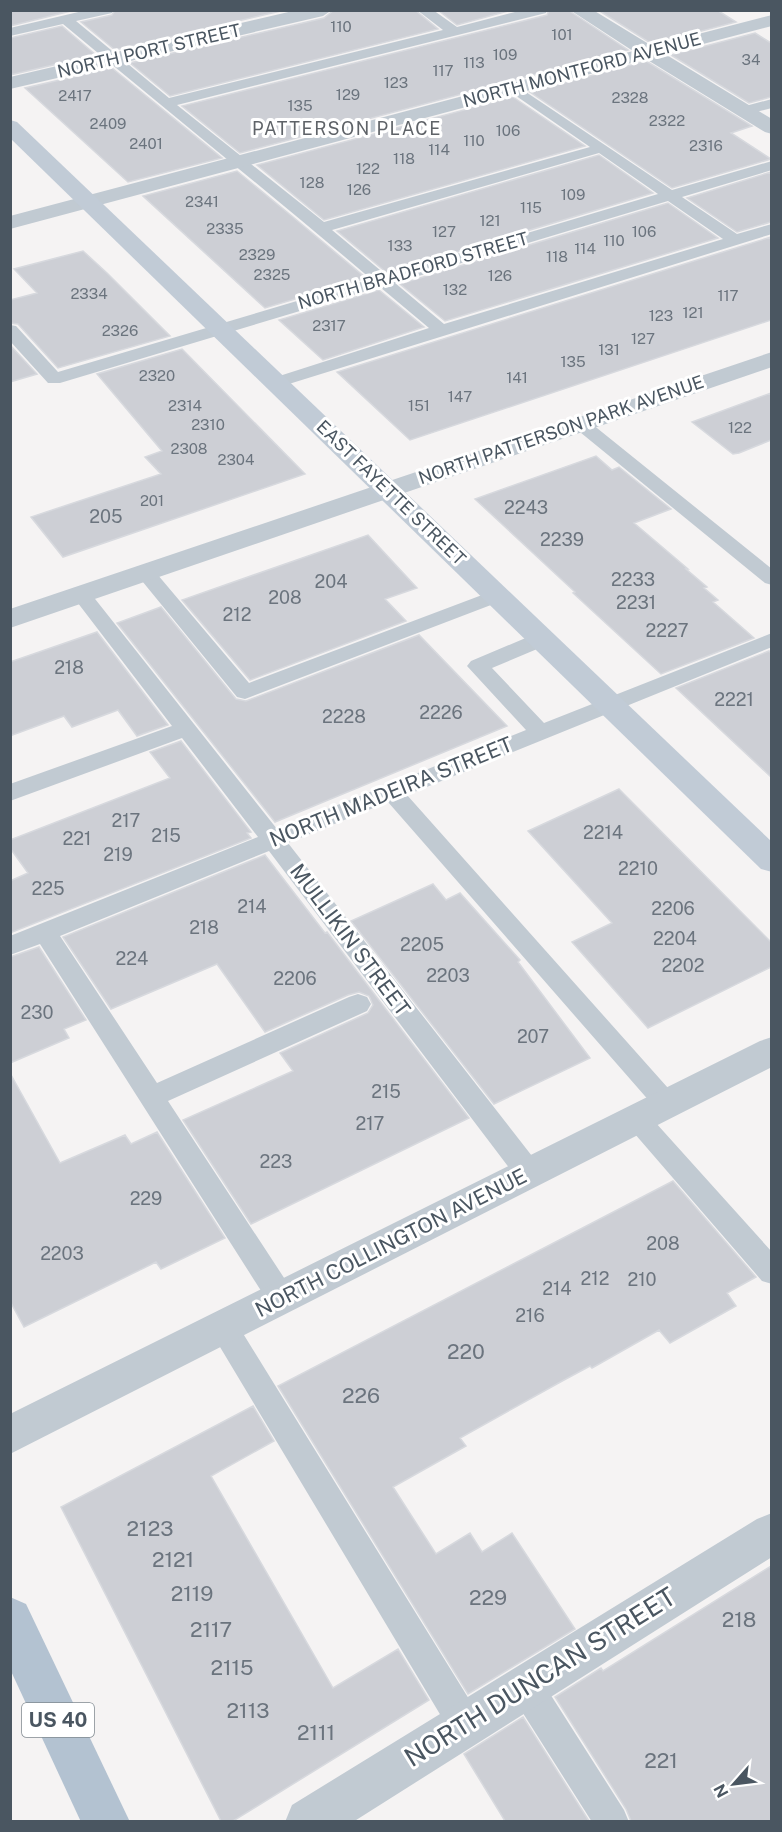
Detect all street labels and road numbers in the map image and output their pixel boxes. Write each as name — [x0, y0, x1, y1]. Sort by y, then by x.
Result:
street label: NORTH PORT STREET — [55, 19, 243, 82]
street label: NORTH MONTFORD AVENUE — [461, 28, 703, 111]
street label: NORTH BRADFORD STREET — [295, 227, 531, 313]
street label: NORTH PATTERSON PARK AVENUE — [415, 371, 706, 488]
street label: EAST FAYETTE STREET — [312, 416, 471, 570]
street label: NORTH MADEIRA STREET — [266, 731, 516, 852]
street label: MULLIKIN STREET — [285, 859, 416, 1021]
street label: NORTH COLLINGTON AVENUE — [251, 1163, 531, 1322]
street label: NORTH DUNCAN STREET — [398, 1580, 681, 1773]
road number: US 40 — [22, 1703, 94, 1737]

